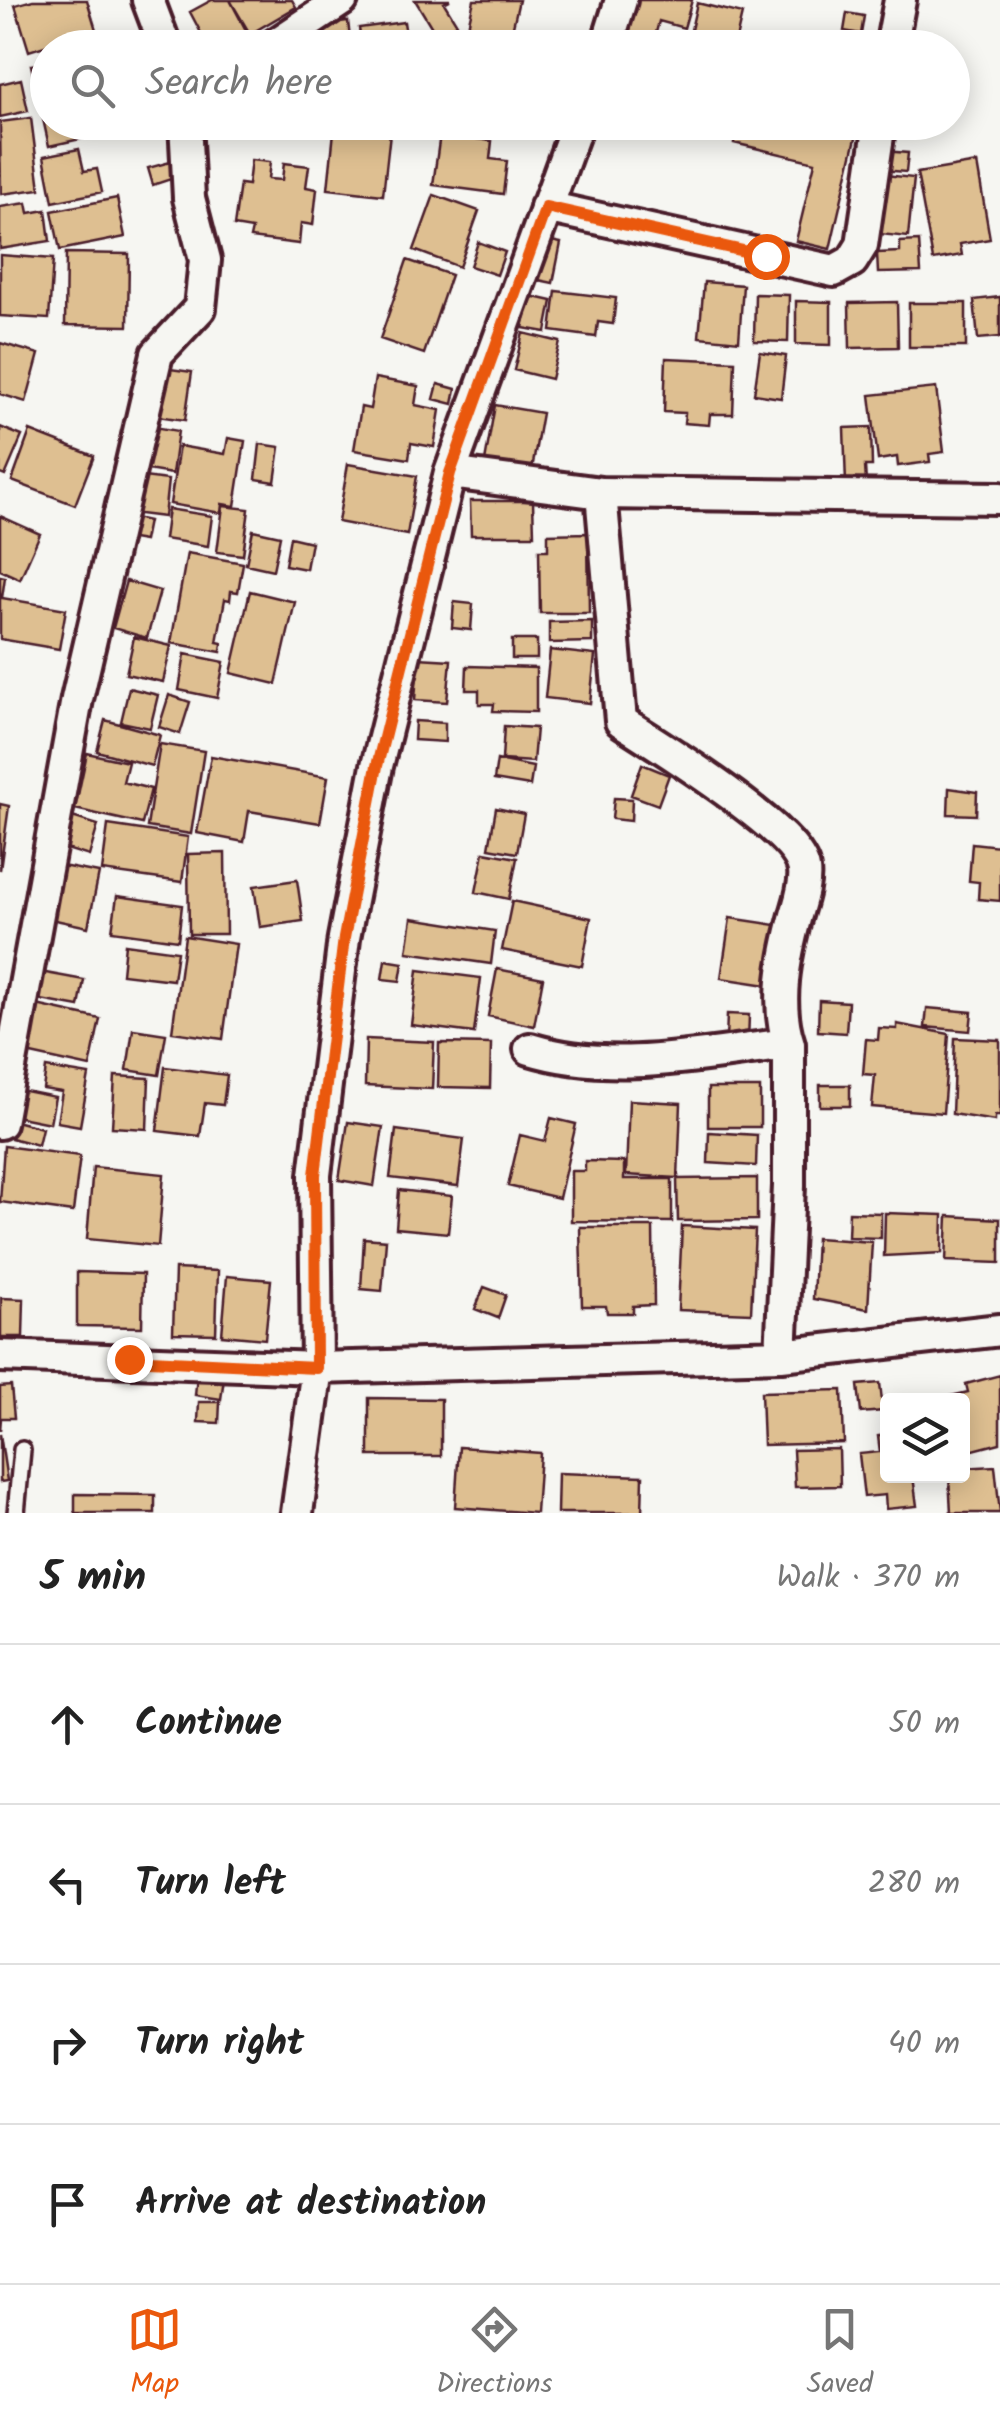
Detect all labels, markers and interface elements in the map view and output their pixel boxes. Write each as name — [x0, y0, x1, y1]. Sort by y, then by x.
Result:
search box — [30, 30, 970, 140]
text: Search here — [145, 55, 332, 115]
icon: search — [65, 58, 120, 113]
route start — [744, 234, 790, 280]
route end — [107, 1337, 153, 1383]
map controls — [880, 1393, 970, 1483]
button: layers — [880, 1393, 970, 1483]
text: 5 min — [40, 1545, 146, 1612]
text: Walk · 370 m — [777, 1553, 960, 1604]
text: Continue — [135, 1694, 282, 1754]
icon: ahead — [40, 1697, 95, 1752]
text: 50 m — [889, 1699, 960, 1750]
text: Turn left — [135, 1854, 286, 1914]
icon: left — [40, 1857, 95, 1912]
text: 280 m — [868, 1859, 960, 1910]
text: Turn right — [135, 2014, 304, 2074]
icon: right — [40, 2017, 95, 2072]
text: 40 m — [888, 2019, 960, 2070]
text: Arrive at destination — [135, 2174, 486, 2234]
icon: arrive — [40, 2177, 95, 2232]
tab: Map — [127, 2302, 182, 2407]
tab: Directions — [436, 2302, 552, 2407]
tab: Saved — [807, 2302, 873, 2407]

